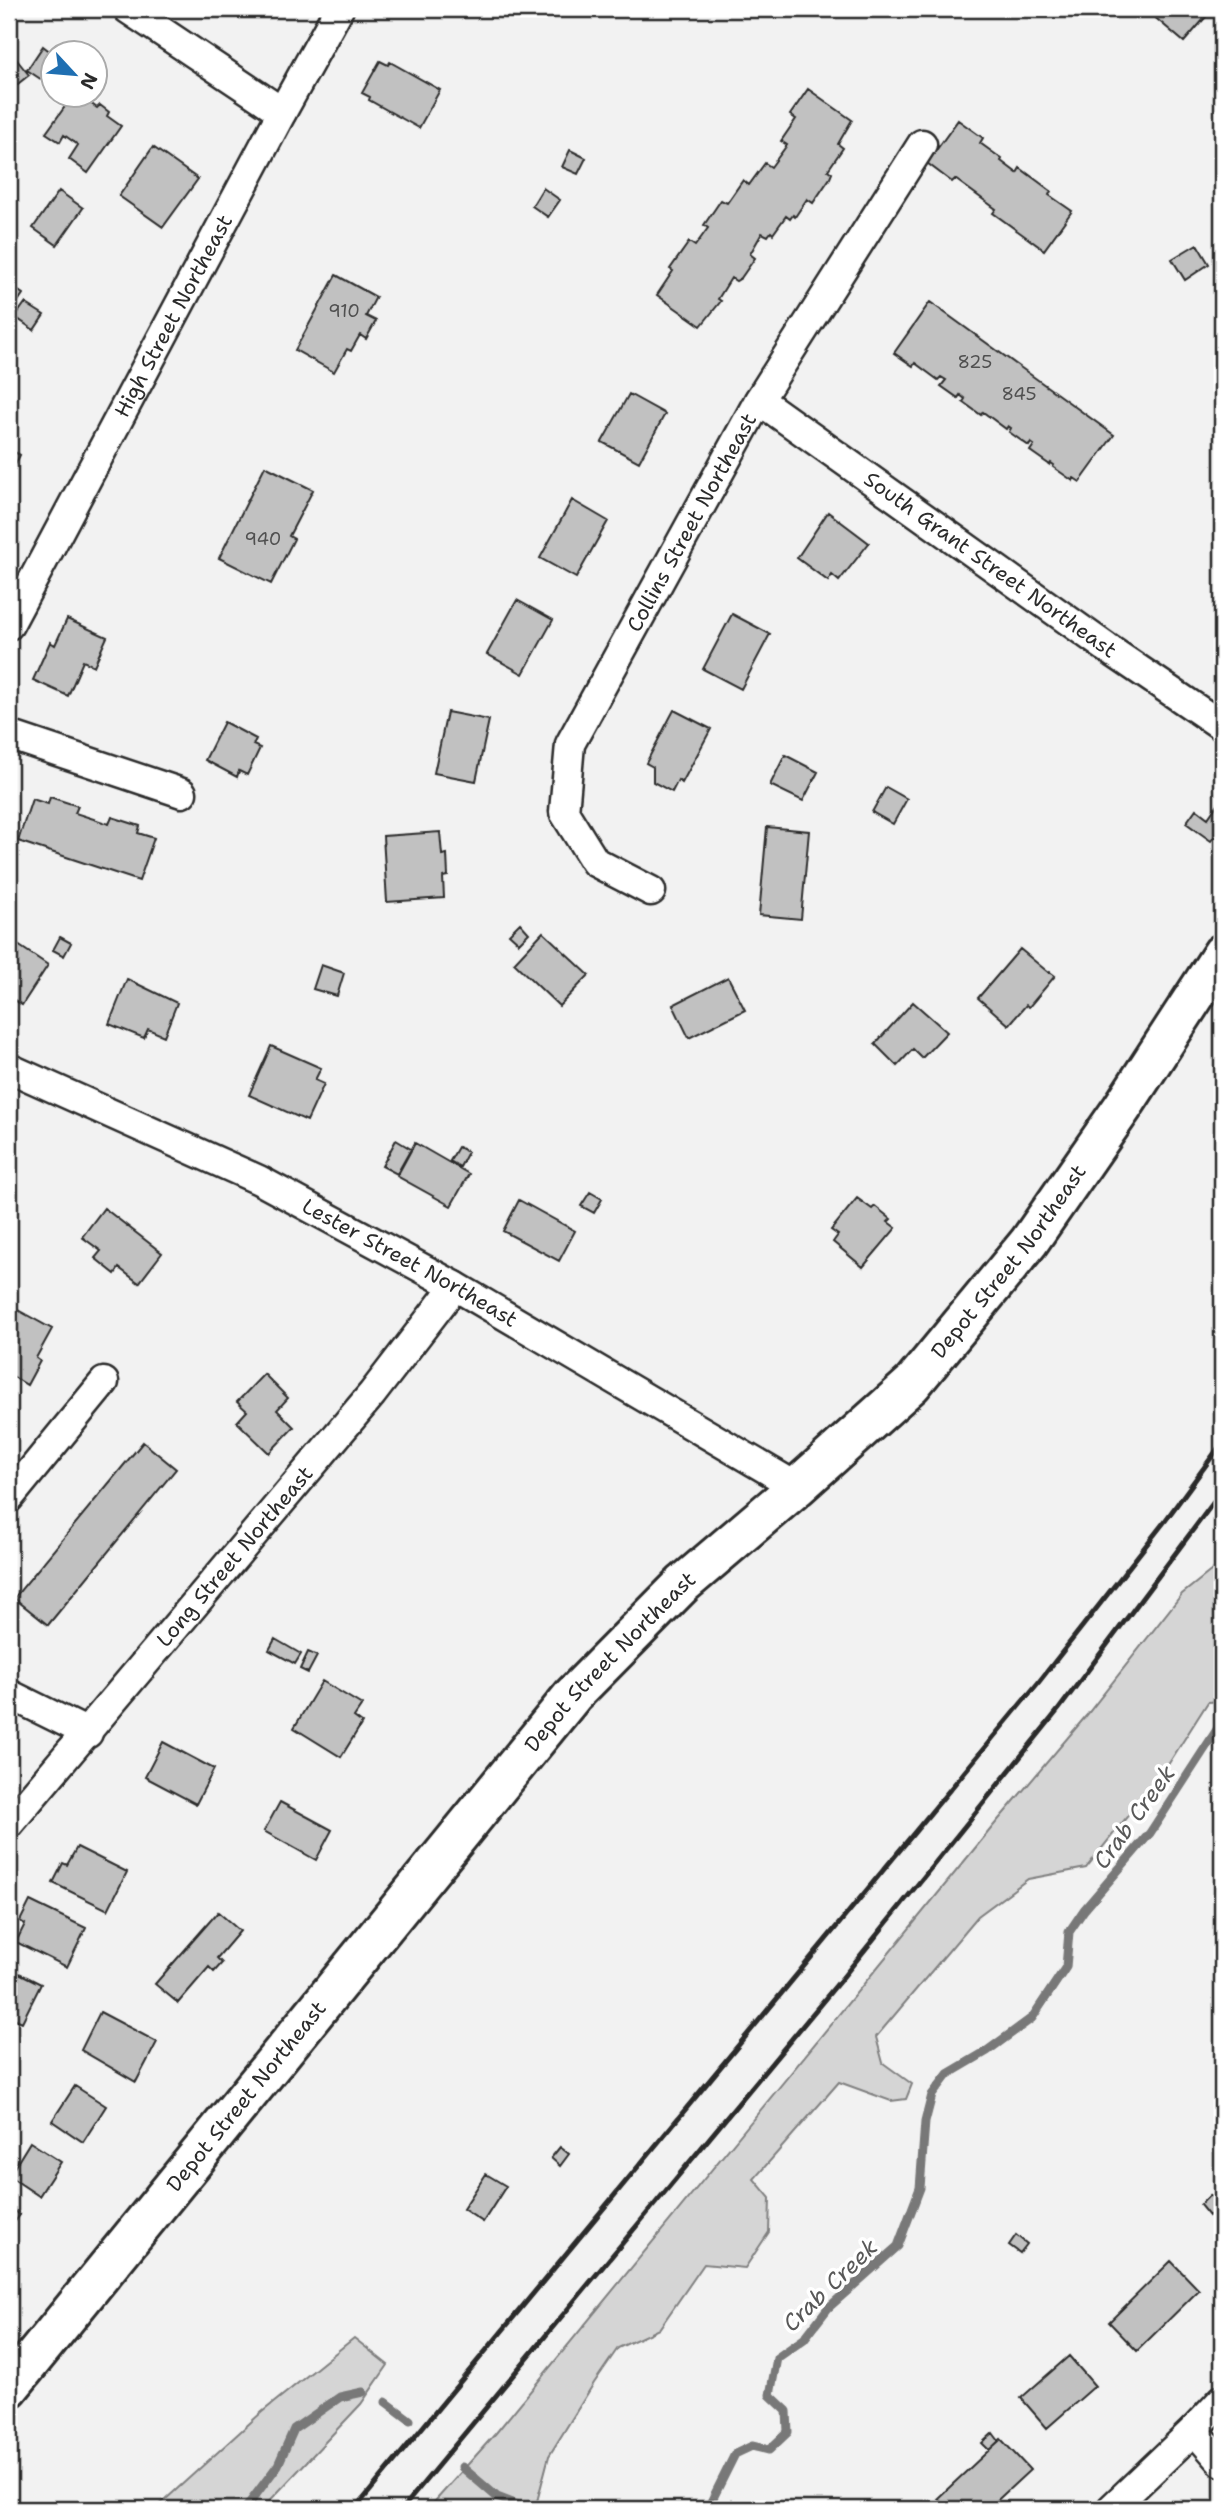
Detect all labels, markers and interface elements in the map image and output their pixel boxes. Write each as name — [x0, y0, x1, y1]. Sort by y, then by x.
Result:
north arrow — [38, 38, 108, 108]
text: N — [74, 69, 103, 93]
street label: High Street Northeast — [108, 210, 239, 422]
house number: 910 — [328, 299, 360, 323]
house number: 825 — [958, 350, 992, 374]
house number: 845 — [1002, 382, 1036, 406]
street label: Collins Street Northeast — [620, 408, 763, 637]
street label: South Grant Street Northeast — [858, 465, 1122, 664]
house number: 940 — [245, 527, 281, 551]
street label: Depot Street Northeast — [925, 1159, 1093, 1364]
street label: Lester Street Northeast — [297, 1192, 523, 1334]
street label: Long Street Northeast — [150, 1460, 319, 1653]
street label: Depot Street Northeast — [518, 1565, 702, 1758]
water label: Crab Creek — [1086, 1759, 1182, 1875]
street label: Depot Street Northeast — [160, 1995, 332, 2198]
water label: Crab Creek — [776, 2232, 884, 2338]

